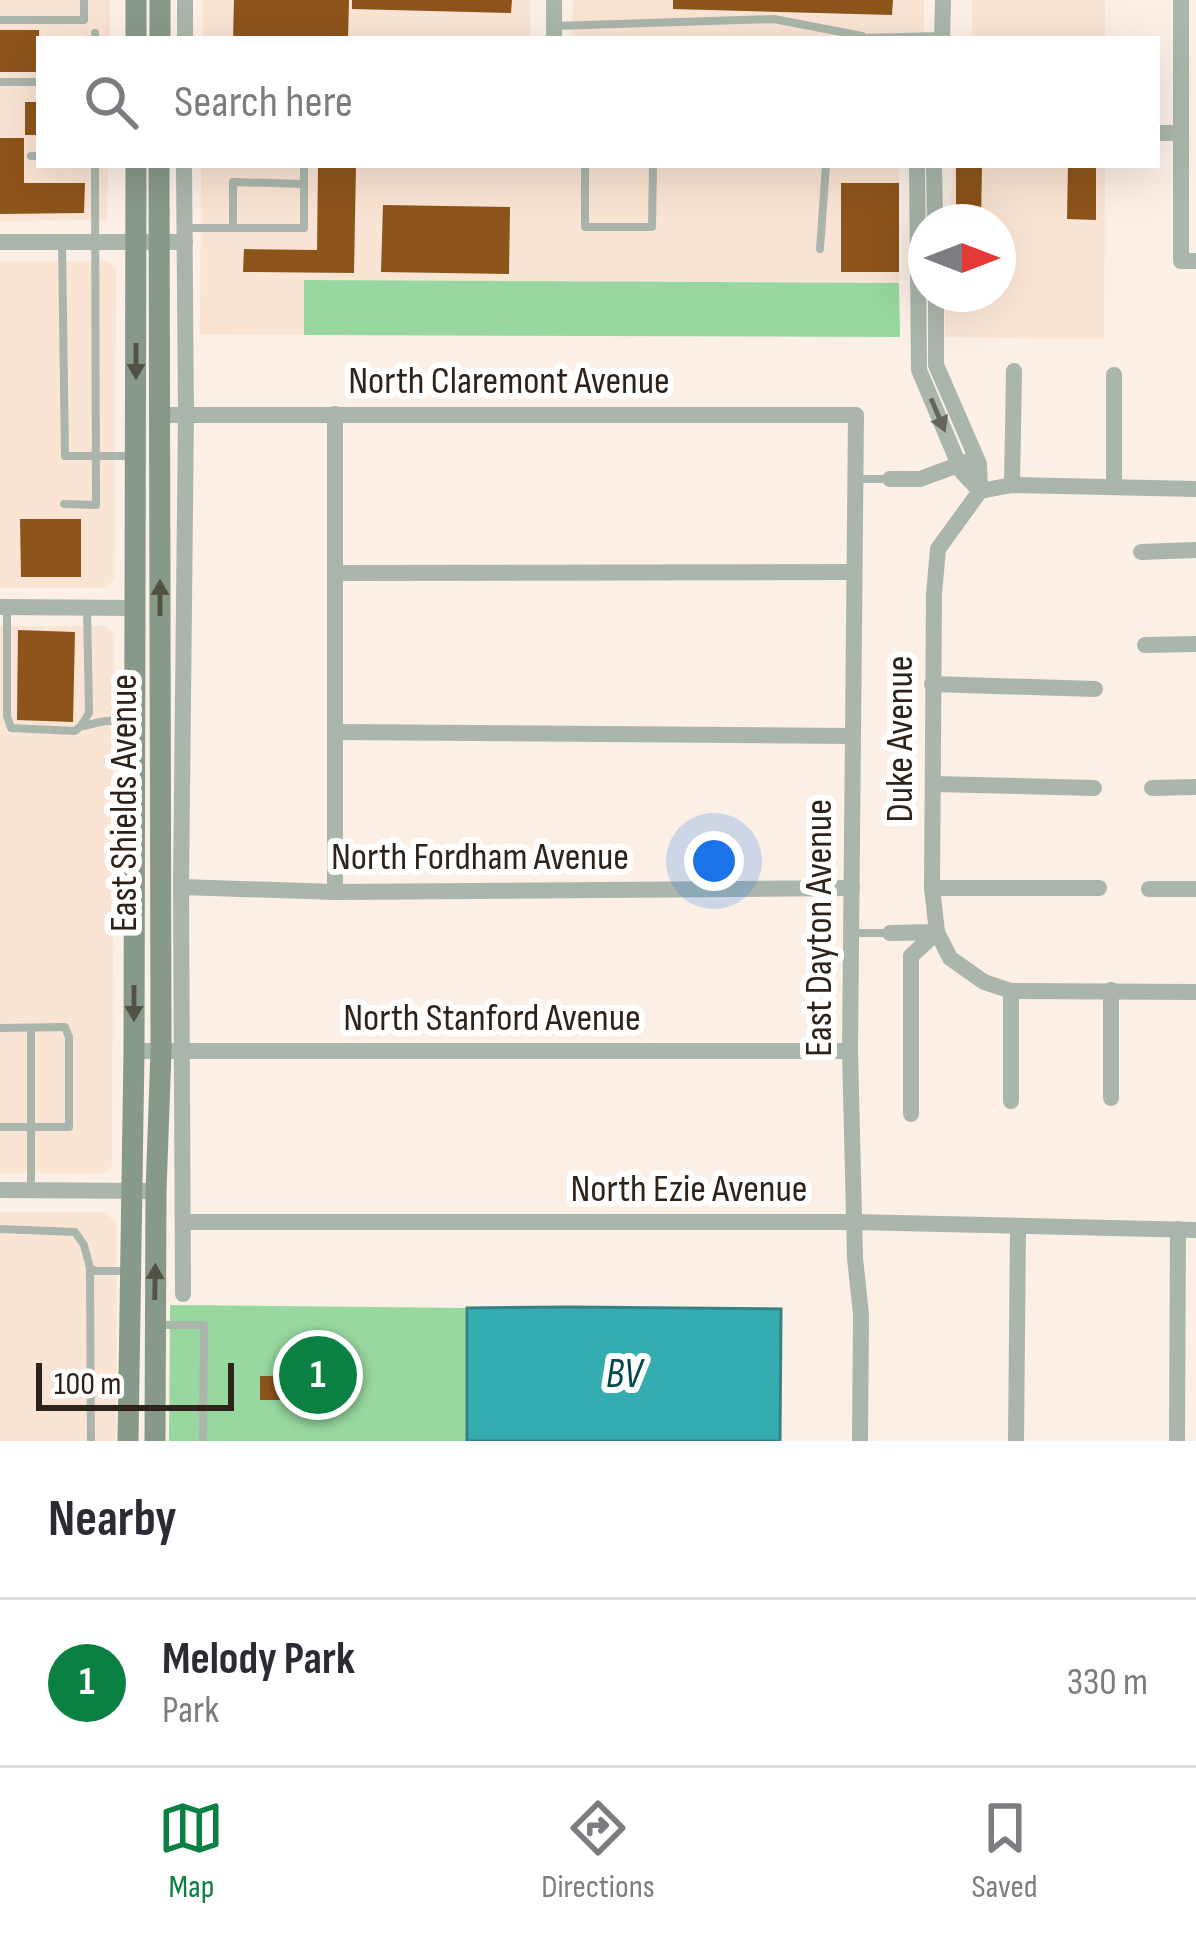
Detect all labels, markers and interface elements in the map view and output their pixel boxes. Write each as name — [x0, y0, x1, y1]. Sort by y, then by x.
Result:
search box — [36, 36, 1160, 168]
icon: search — [78, 69, 144, 135]
text: Search here — [174, 75, 353, 130]
north arrow — [908, 204, 1016, 312]
one-way arrow — [126, 343, 146, 381]
street label: North Claremont Avenue — [348, 358, 670, 405]
one-way arrow — [929, 397, 948, 433]
one-way arrow — [150, 578, 170, 616]
street label: Duke Avenue — [877, 656, 924, 823]
street label: East Shields Avenue — [101, 674, 148, 932]
street label: East Dayton Avenue — [796, 799, 843, 1057]
your location — [684, 831, 744, 891]
street label: North Fordham Avenue — [331, 834, 629, 881]
one-way arrow — [124, 985, 144, 1023]
street label: North Stanford Avenue — [343, 995, 641, 1042]
street label: North Ezie Avenue — [570, 1166, 808, 1213]
one-way arrow — [145, 1262, 165, 1300]
pin: 1 — [279, 1330, 357, 1420]
water label: BV — [606, 1349, 646, 1400]
scale bar — [36, 1357, 234, 1410]
text: 100 m — [54, 1364, 121, 1404]
text: Nearby — [48, 1489, 177, 1550]
text: Melody Park — [162, 1632, 355, 1687]
text: 1 — [79, 1659, 95, 1706]
text: 330 m — [1067, 1659, 1148, 1706]
text: Park — [162, 1687, 219, 1734]
tab: Map — [158, 1795, 224, 1907]
tab: Directions — [541, 1795, 655, 1907]
tab: Saved — [971, 1795, 1038, 1907]

